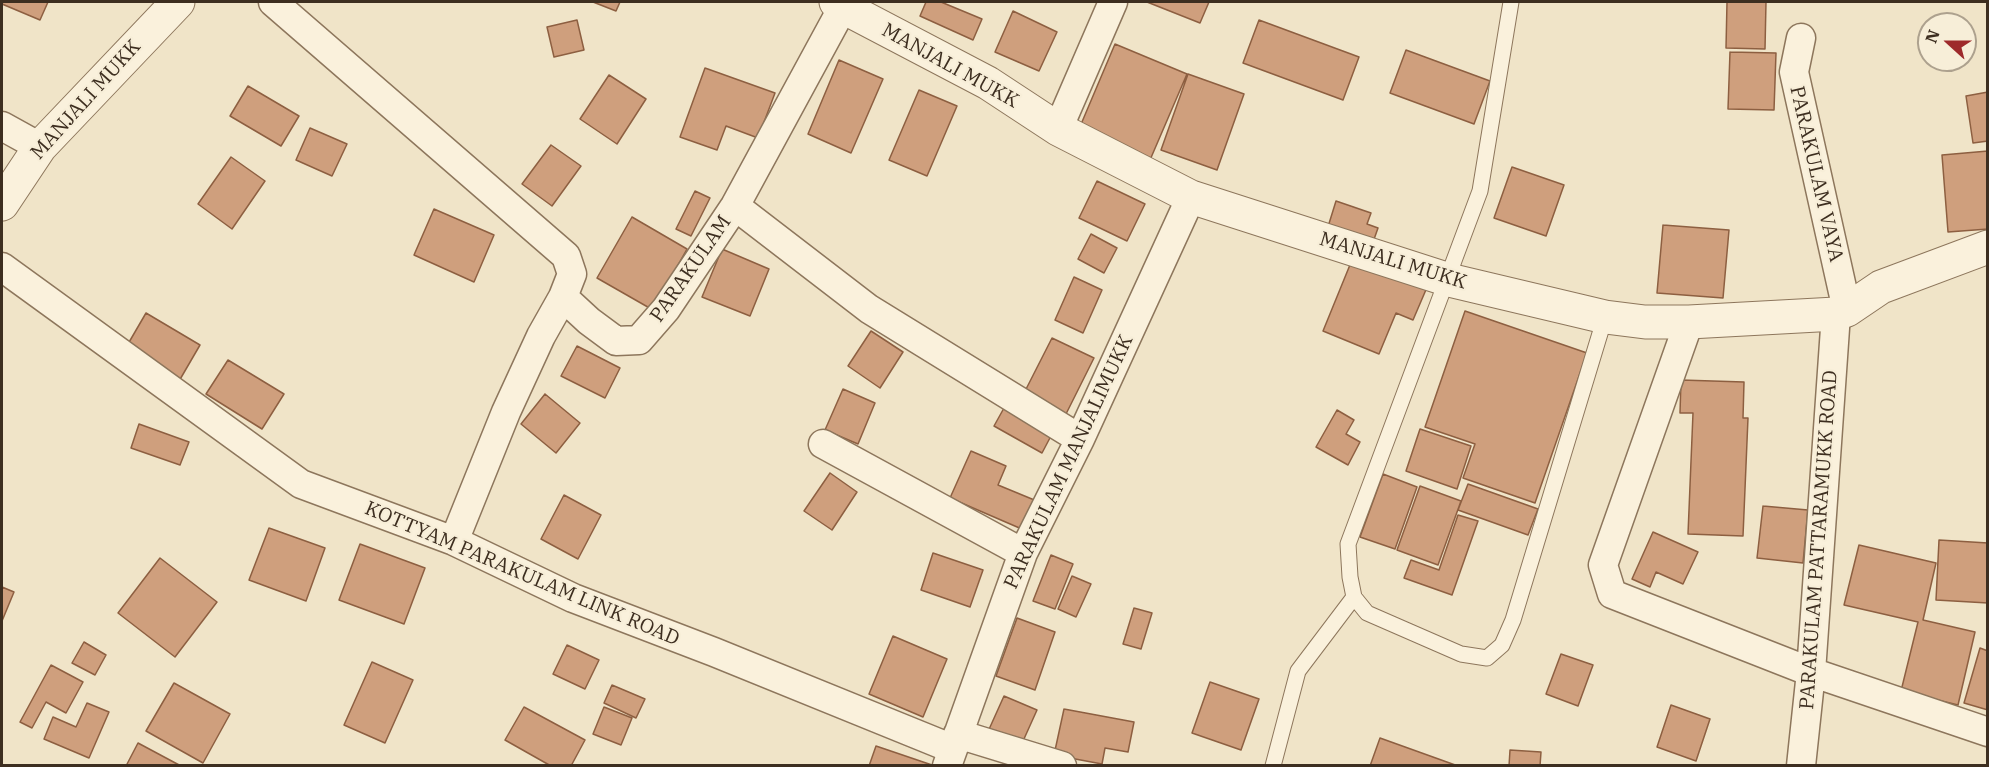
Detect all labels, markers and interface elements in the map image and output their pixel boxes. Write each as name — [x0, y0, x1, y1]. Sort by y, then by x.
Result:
north arrow — [1917, 12, 1977, 72]
street label: MANJALI MUKK — [877, 18, 1023, 114]
text: N — [1920, 27, 1944, 46]
street label: MANJALI MUKK — [26, 35, 146, 165]
street label: PARAKULAM VAYA — [1784, 84, 1848, 264]
street label: PARAKULAM — [645, 211, 737, 327]
street label: MANJALI MUKK — [1316, 227, 1470, 295]
street label: PARAKULAM MANJALIMUKK — [999, 331, 1139, 593]
street label: PARAKULAM PATTARAMUKK ROAD — [1795, 370, 1843, 710]
street label: KOTTYAM PARAKULAM LINK ROAD — [361, 497, 683, 651]

